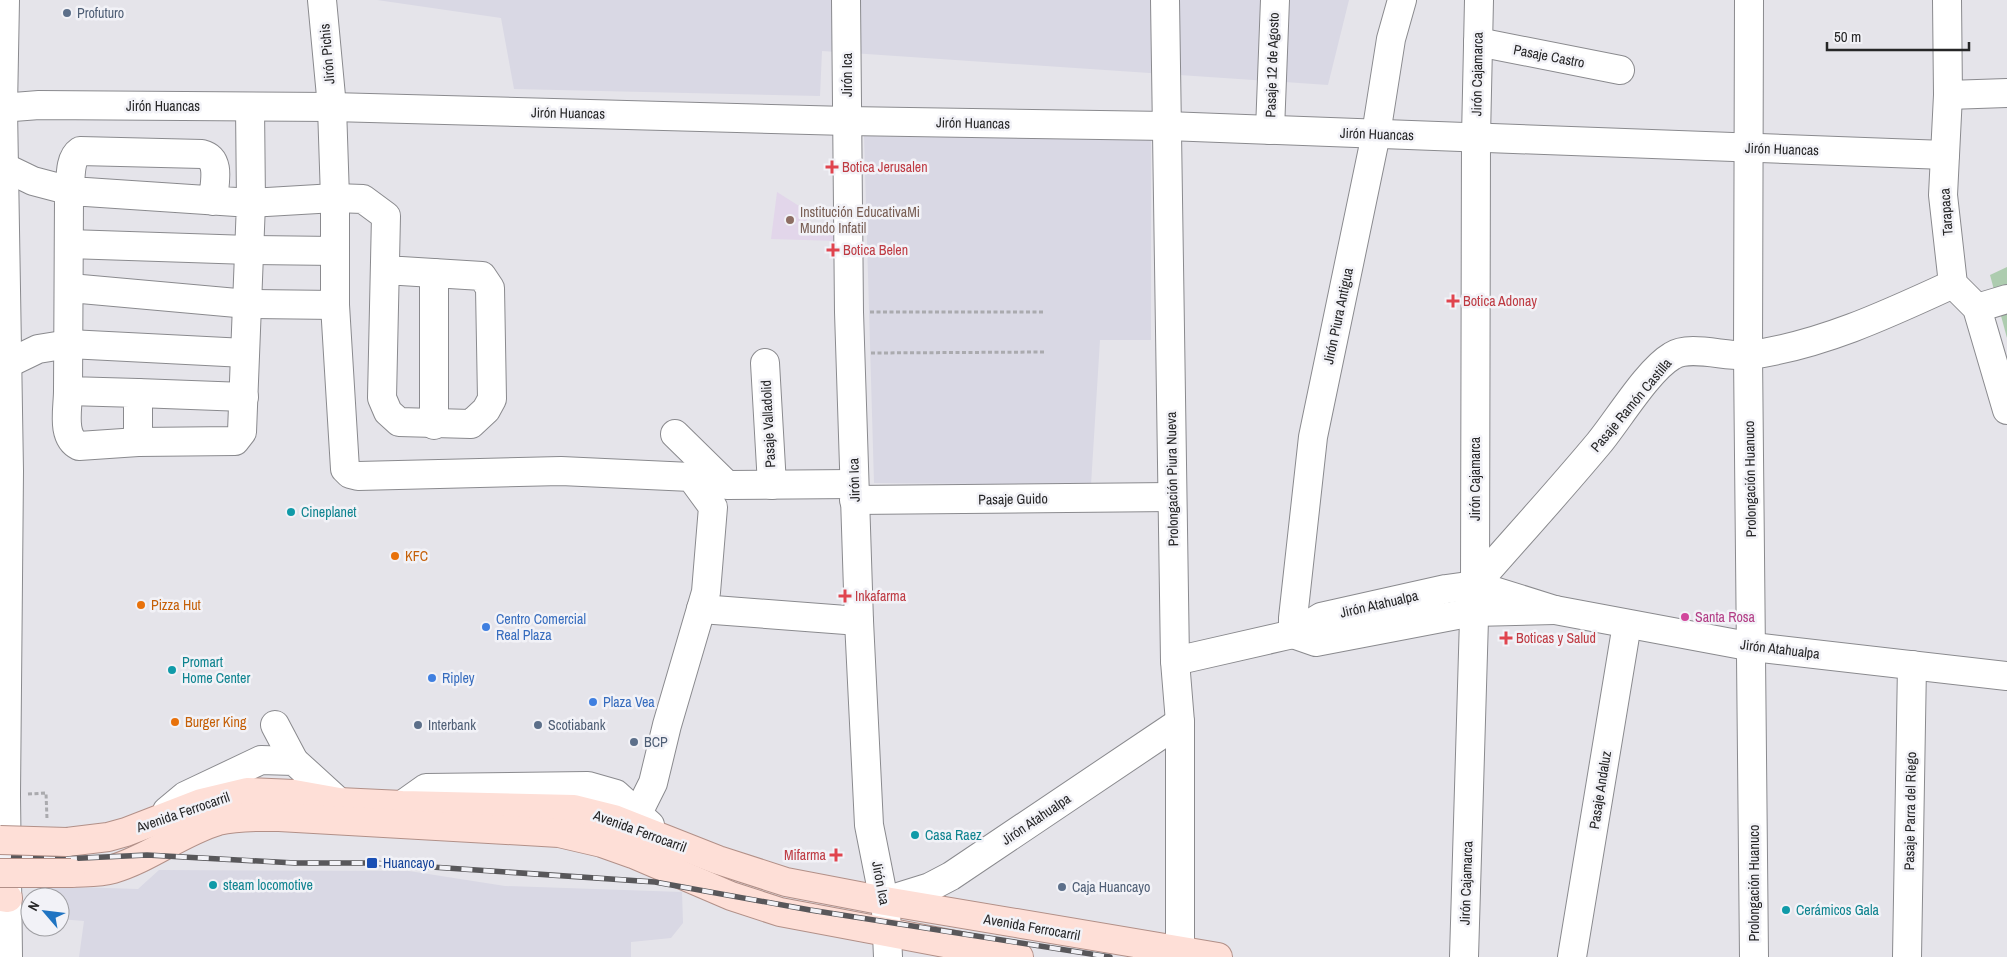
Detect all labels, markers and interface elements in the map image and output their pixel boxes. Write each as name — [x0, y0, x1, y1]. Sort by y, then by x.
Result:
place label: Profuturo — [77, 4, 124, 22]
marker: Profuturo — [61, 7, 73, 19]
street label: Pasaje 12 de Agosto — [1261, 12, 1283, 118]
scale bar — [1827, 20, 1970, 52]
street label: Jirón Pichis — [315, 23, 339, 85]
text: 50 m — [1834, 26, 1861, 47]
street label: Jirón Cajamarca — [1467, 31, 1487, 116]
street label: Pasaje Castro — [1512, 40, 1586, 72]
street label: Jirón Ica — [838, 52, 856, 97]
street label: Jirón Huancas — [126, 97, 200, 115]
street label: Jirón Huancas — [531, 103, 605, 123]
street label: Jirón Huancas — [936, 113, 1010, 133]
street label: Jirón Huancas — [1340, 124, 1415, 144]
street label: Jirón Huancas — [1745, 139, 1820, 159]
place label: Botica Jerusalen — [842, 158, 928, 176]
marker: Botica Jerusalen — [826, 161, 838, 173]
street label: Tarapaca — [1935, 187, 1957, 236]
place label: Institución EducativaMi Mundo Infatil — [800, 203, 920, 237]
marker: Institución EducativaMi Mundo Infatil — [784, 214, 796, 226]
place label: Botica Belen — [843, 241, 908, 259]
marker: Botica Belen — [827, 244, 839, 256]
street label: Jirón Piura Antigua — [1319, 265, 1357, 366]
place label: Botica Adonay — [1463, 292, 1537, 310]
marker: Botica Adonay — [1447, 295, 1459, 307]
street label: Pasaje Ramón Castilla — [1587, 354, 1676, 456]
street label: Pasaje Valladolid — [757, 380, 779, 468]
street label: Prolongación Piura Nueva — [1162, 411, 1182, 546]
street label: Prolongación Huanuco — [1740, 420, 1760, 538]
street label: Jirón Cajamarca — [1466, 436, 1484, 521]
street label: Jirón Ica — [844, 457, 864, 502]
street label: Pasaje Guido — [978, 489, 1048, 509]
place label: Cineplanet — [301, 503, 357, 521]
marker: Cineplanet — [285, 506, 297, 518]
place label: KFC — [405, 547, 428, 565]
marker: KFC — [389, 550, 401, 562]
street label: Jirón Atahualpa — [1338, 586, 1420, 622]
place label: Inkafarma — [855, 587, 907, 605]
marker: Inkafarma — [839, 590, 851, 602]
place label: Pizza Hut — [151, 596, 201, 614]
marker: Pizza Hut — [135, 599, 147, 611]
place label: Santa Rosa — [1695, 608, 1756, 626]
place label: Centro Comercial Real Plaza — [496, 610, 586, 644]
marker: Santa Rosa — [1679, 611, 1691, 623]
marker: Centro Comercial Real Plaza — [480, 621, 492, 633]
place label: Boticas y Salud — [1516, 629, 1596, 647]
marker: Boticas y Salud — [1500, 632, 1512, 644]
street label: Jirón Atahualpa — [1739, 635, 1821, 663]
place label: Promart Home Center — [182, 653, 250, 687]
marker: Promart Home Center — [166, 664, 178, 676]
place label: Ripley — [442, 669, 475, 687]
marker: Ripley — [426, 672, 438, 684]
place label: Plaza Vea — [603, 693, 655, 711]
marker: Plaza Vea — [587, 696, 599, 708]
place label: Burger King — [185, 713, 247, 731]
marker: Burger King — [169, 716, 181, 728]
place label: Interbank — [428, 716, 476, 734]
place label: Scotiabank — [548, 716, 606, 734]
marker: Interbank — [412, 719, 424, 731]
marker: Scotiabank — [532, 719, 544, 731]
place label: BCP — [644, 733, 668, 751]
marker: BCP — [628, 736, 640, 748]
street label: Pasaje Andaluz — [1585, 749, 1615, 830]
street label: Pasaje Parra del Riego — [1900, 752, 1920, 870]
street label: Avenida Ferrocarril — [133, 788, 232, 837]
street label: Jirón Atahualpa — [998, 789, 1075, 849]
street label: Avenida Ferrocarril — [590, 806, 689, 856]
street label: Prolongación Huanuco — [1745, 825, 1763, 941]
place label: Casa Raez — [925, 826, 982, 844]
marker: Casa Raez — [909, 829, 921, 841]
street label: Jirón Cajamarca — [1456, 840, 1476, 925]
place label: Mifarma — [784, 846, 827, 864]
marker: Mifarma — [830, 849, 842, 861]
place label: Huancayo — [383, 854, 435, 872]
marker: Huancayo — [365, 856, 379, 870]
street label: Jirón Ica — [868, 860, 894, 907]
place label: steam locomotive — [223, 876, 313, 894]
place label: Caja Huancayo — [1072, 878, 1150, 896]
marker: steam locomotive — [207, 879, 219, 891]
marker: Caja Huancayo — [1056, 881, 1068, 893]
north arrow — [20, 887, 70, 937]
text: N — [24, 898, 43, 914]
place label: Cerámicos Gala — [1796, 901, 1880, 919]
marker: Cerámicos Gala — [1780, 904, 1792, 916]
street label: Avenida Ferrocarril — [981, 909, 1082, 944]

